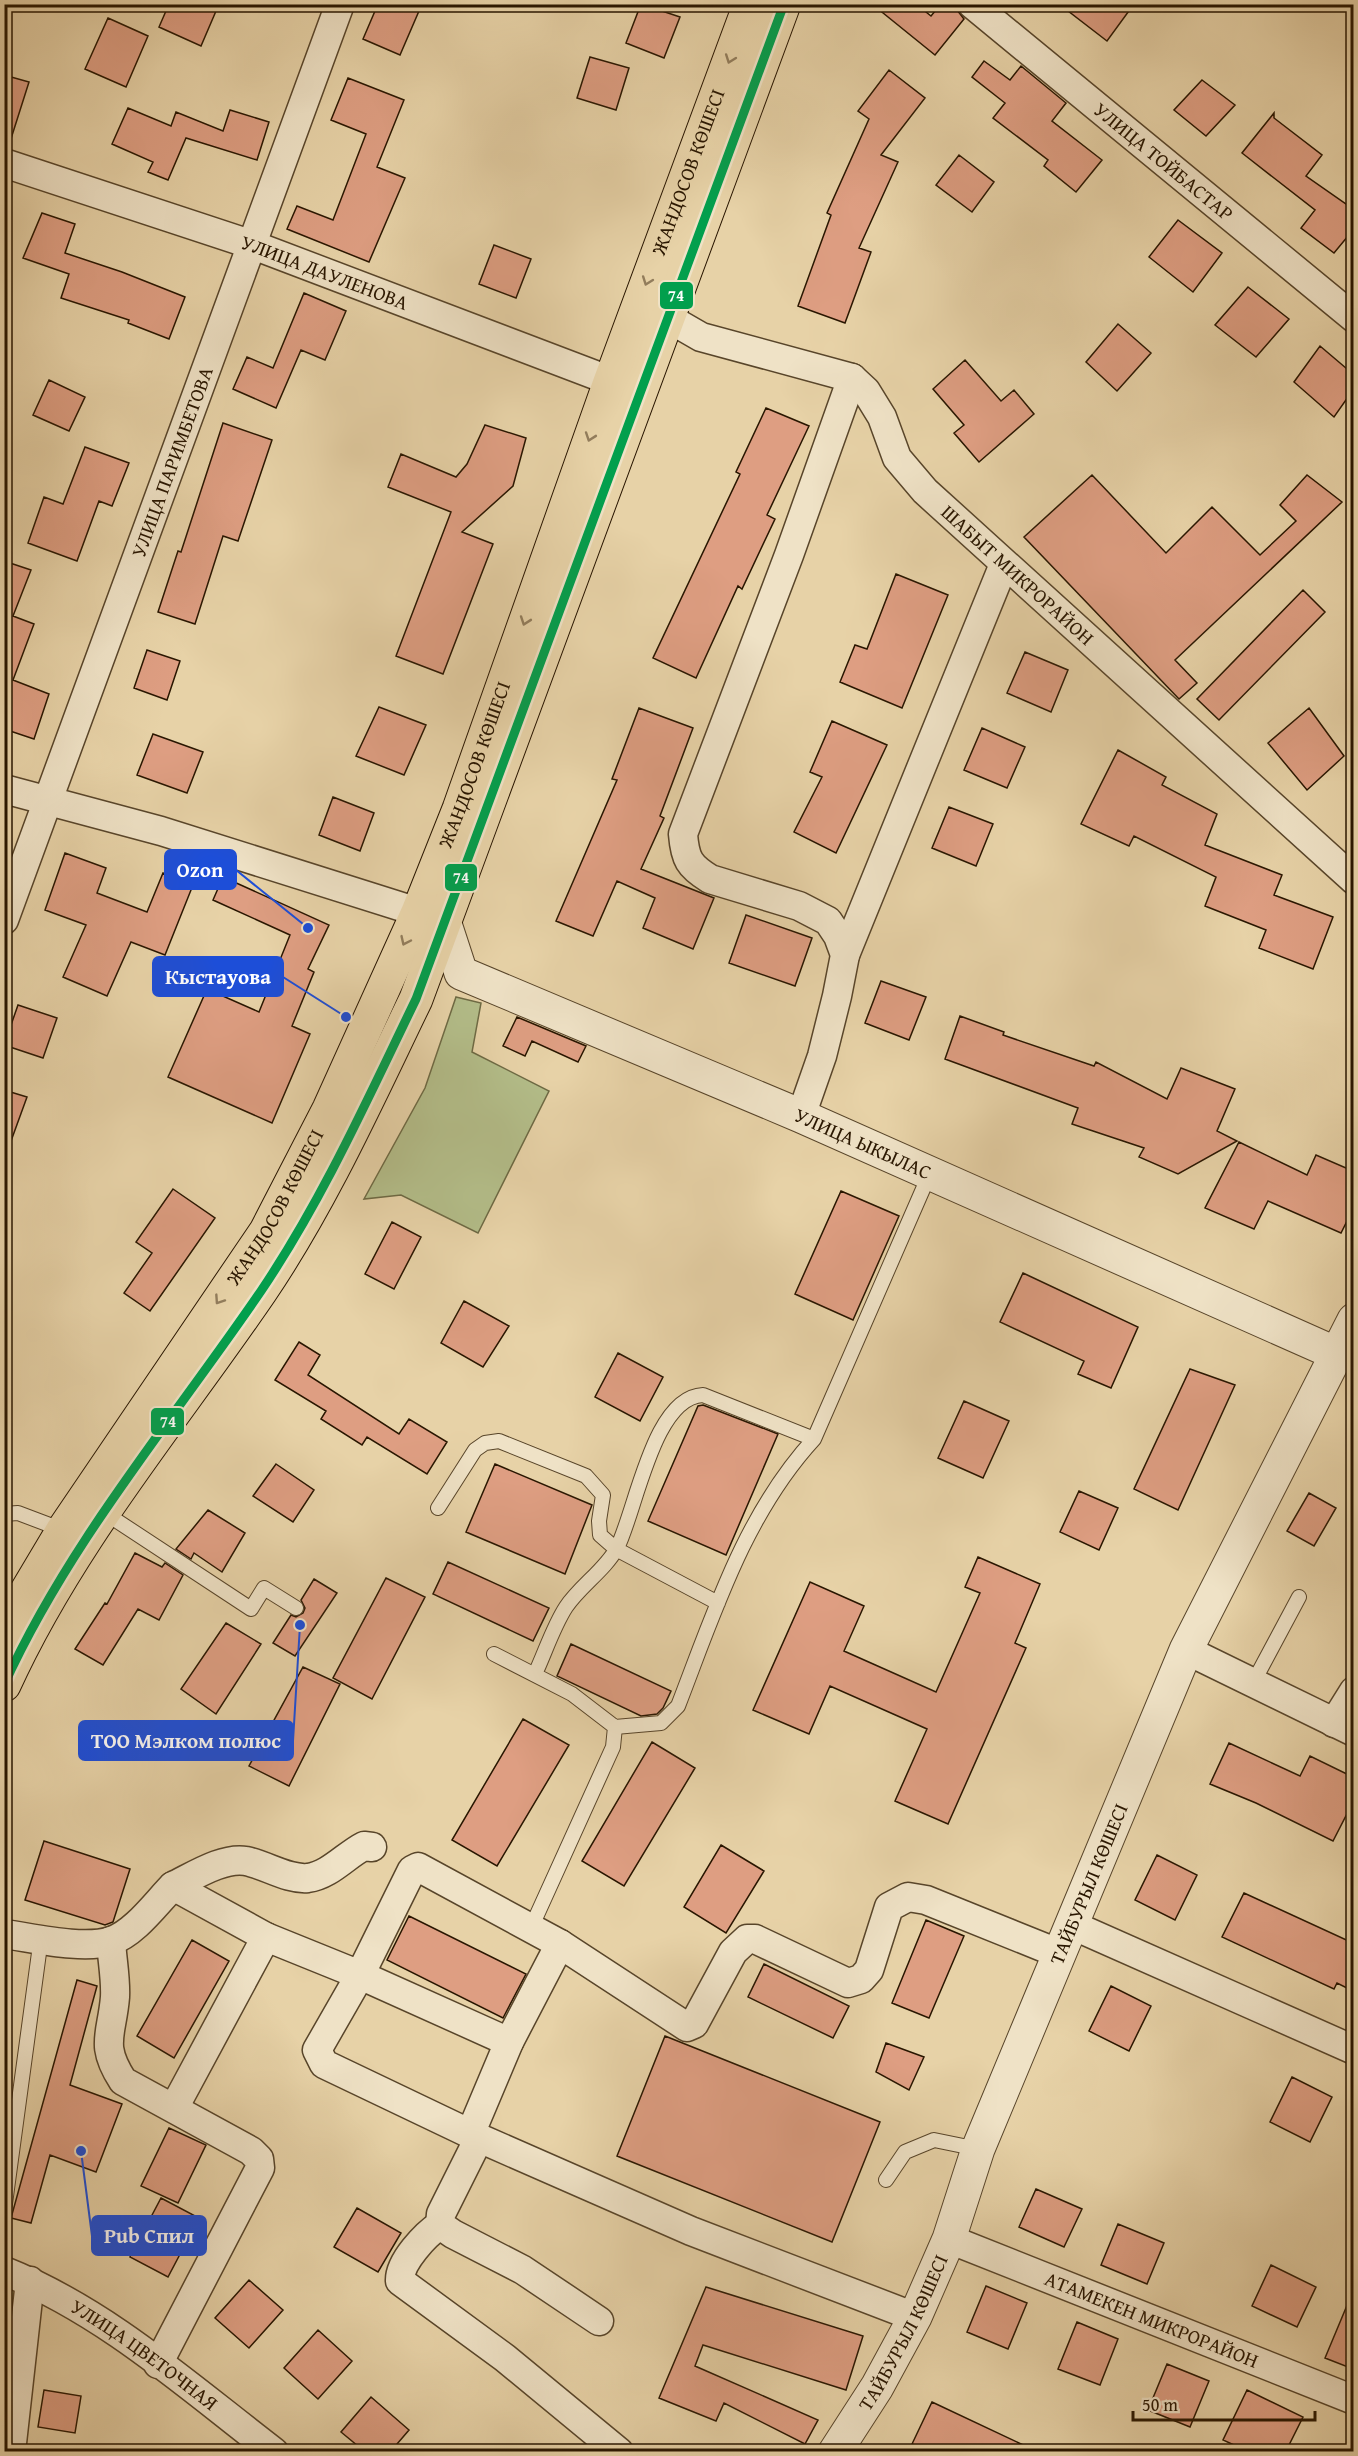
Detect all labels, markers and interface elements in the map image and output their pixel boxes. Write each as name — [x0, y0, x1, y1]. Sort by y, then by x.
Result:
one-way arrow — [724, 53, 737, 64]
street label: ЖАНДОСОВ КӨШЕСІ — [643, 84, 731, 260]
street label: УЛИЦА ТОЙБАСТАР — [1088, 95, 1240, 227]
street label: УЛИЦА ДАУЛЕНОВА — [238, 227, 413, 317]
one-way arrow — [642, 275, 654, 286]
line badge: 74 — [659, 281, 694, 310]
text: 74 — [668, 283, 684, 307]
street label: УЛИЦА ПАРИМБЕТОВА — [123, 362, 220, 561]
one-way arrow — [585, 431, 598, 442]
street label: ШАБЫТ МИКРОРАЙОН — [935, 497, 1101, 652]
one-way arrow — [520, 615, 533, 626]
street label: ЖАНДОСОВ КӨШЕСІ — [430, 677, 517, 853]
callout: Ozon — [165, 850, 236, 889]
text: Ozon — [177, 854, 224, 885]
line badge: 74 — [444, 863, 478, 892]
text: 74 — [453, 865, 469, 889]
one-way arrow — [400, 934, 412, 945]
callout: Кыстауова — [153, 957, 283, 996]
text: Кыстауова — [165, 961, 271, 992]
street label: УЛИЦА ЫКЫЛАС — [790, 1100, 936, 1186]
street label: ЖАНДОСОВ КӨШЕСІ — [218, 1124, 330, 1291]
one-way arrow — [215, 1293, 226, 1304]
line badge: 74 — [150, 1407, 185, 1436]
text: 74 — [160, 1409, 176, 1433]
callout: ТОО Мэлком полюс — [79, 1721, 293, 1760]
text: ТОО Мэлком полюс — [91, 1725, 281, 1756]
street label: ТАЙБУРЫЛ КӨШЕСІ — [1042, 1799, 1135, 1969]
callout: Pub Спил — [92, 2216, 206, 2255]
text: Pub Спил — [104, 2220, 194, 2251]
street label: ТАЙБУРЫЛ КӨШЕСІ — [851, 2250, 955, 2416]
street label: АТАМЕКЕН МИКРОРАЙОН — [1041, 2264, 1263, 2375]
street label: УЛИЦА ЦВЕТОЧНАЯ — [66, 2292, 225, 2417]
scale bar — [1133, 2384, 1314, 2422]
text: 50 m — [1142, 2391, 1178, 2418]

